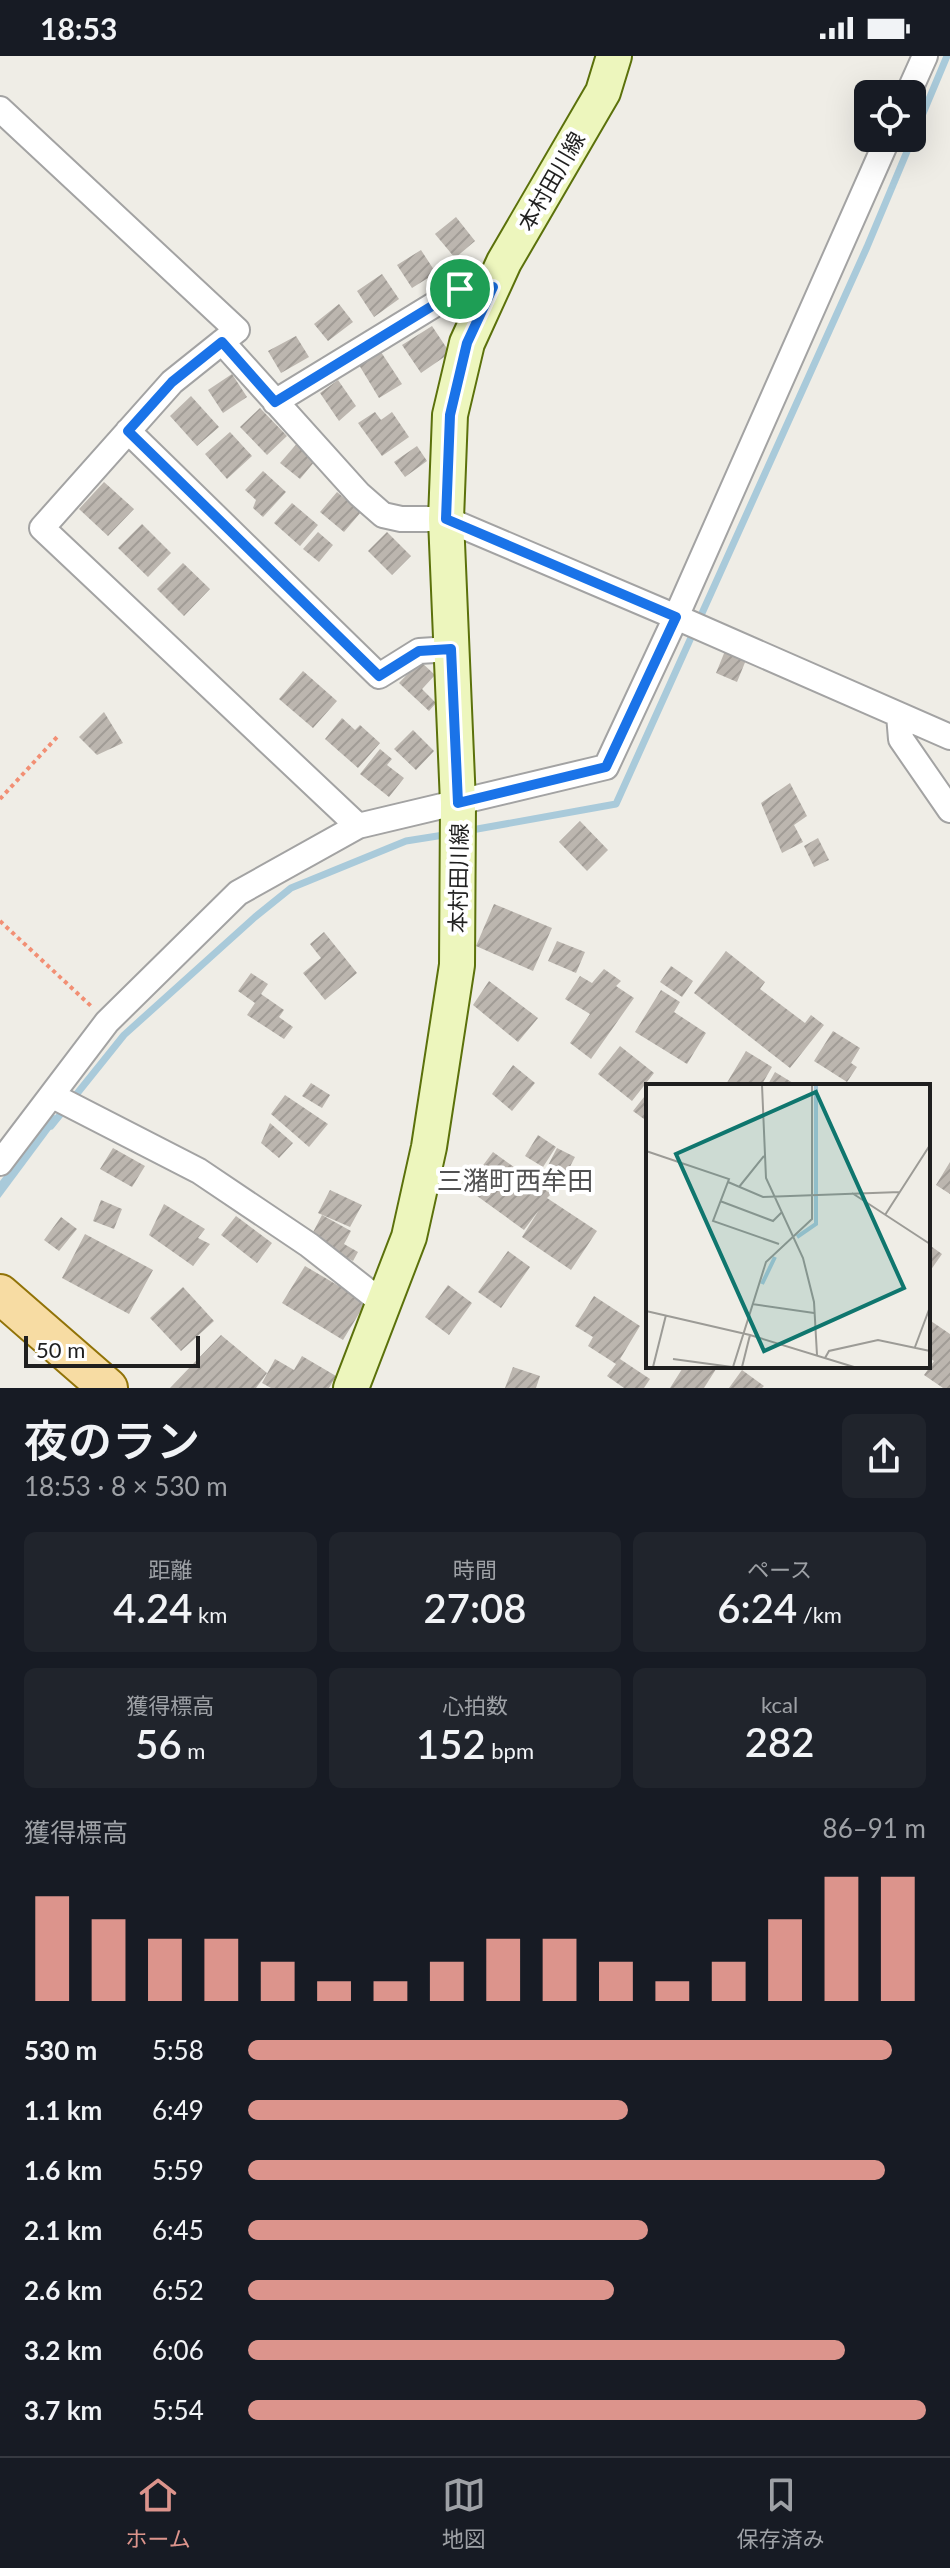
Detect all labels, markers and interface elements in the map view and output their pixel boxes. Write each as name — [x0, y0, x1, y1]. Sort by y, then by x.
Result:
text: 18:53 — [40, 10, 117, 46]
map controls — [854, 80, 926, 152]
button: locate — [854, 80, 926, 152]
street label: 本村田川線 — [512, 127, 590, 235]
pin — [426, 255, 494, 323]
icon: arrive — [438, 267, 482, 311]
street label: 本村田川線 — [444, 823, 472, 933]
inset map — [646, 1084, 930, 1368]
district label: 三潴町西牟田 — [437, 1164, 593, 1196]
scale bar — [24, 1332, 200, 1368]
text: 50 m — [36, 1336, 85, 1363]
text: 夜のラン — [24, 1414, 200, 1466]
button: share — [842, 1414, 926, 1498]
text: 18:53 · 8 × 530 m — [24, 1470, 228, 1502]
text: 距離 — [148, 1556, 192, 1583]
text: 時間 — [453, 1556, 497, 1583]
text: ペース — [747, 1556, 812, 1583]
text: 4.24 — [113, 1584, 192, 1632]
text: 27:08 — [424, 1584, 526, 1632]
text: 6:24 — [717, 1584, 797, 1632]
text: km — [192, 1601, 227, 1628]
text: /km — [797, 1601, 842, 1628]
text: kcal — [761, 1691, 798, 1718]
text: 獲得標高 — [126, 1692, 214, 1719]
text: 心拍数 — [442, 1692, 508, 1719]
text: 282 — [745, 1718, 814, 1766]
text: 56 — [135, 1720, 182, 1768]
text: 152 — [416, 1720, 486, 1768]
text: m — [182, 1737, 205, 1764]
text: bpm — [486, 1737, 534, 1764]
text: 86–91 m — [823, 1812, 926, 1844]
text: 獲得標高 — [24, 1816, 128, 1848]
text: 530 m — [24, 2034, 97, 2066]
text: 5:58 — [152, 2034, 204, 2066]
text: 1.1 km — [24, 2094, 102, 2126]
text: 6:49 — [152, 2094, 204, 2126]
text: 1.6 km — [24, 2154, 102, 2186]
text: 5:59 — [152, 2154, 204, 2186]
text: 2.1 km — [24, 2214, 102, 2246]
text: 6:45 — [152, 2214, 204, 2246]
text: 2.6 km — [24, 2274, 102, 2306]
text: 6:52 — [152, 2274, 204, 2306]
text: 3.2 km — [24, 2334, 102, 2366]
text: 6:06 — [152, 2334, 204, 2366]
text: 3.7 km — [24, 2394, 102, 2426]
text: 5:54 — [152, 2394, 204, 2426]
tab: ホーム — [125, 2473, 191, 2553]
tab: 地図 — [442, 2473, 486, 2553]
tab: 保存済み — [737, 2473, 825, 2553]

